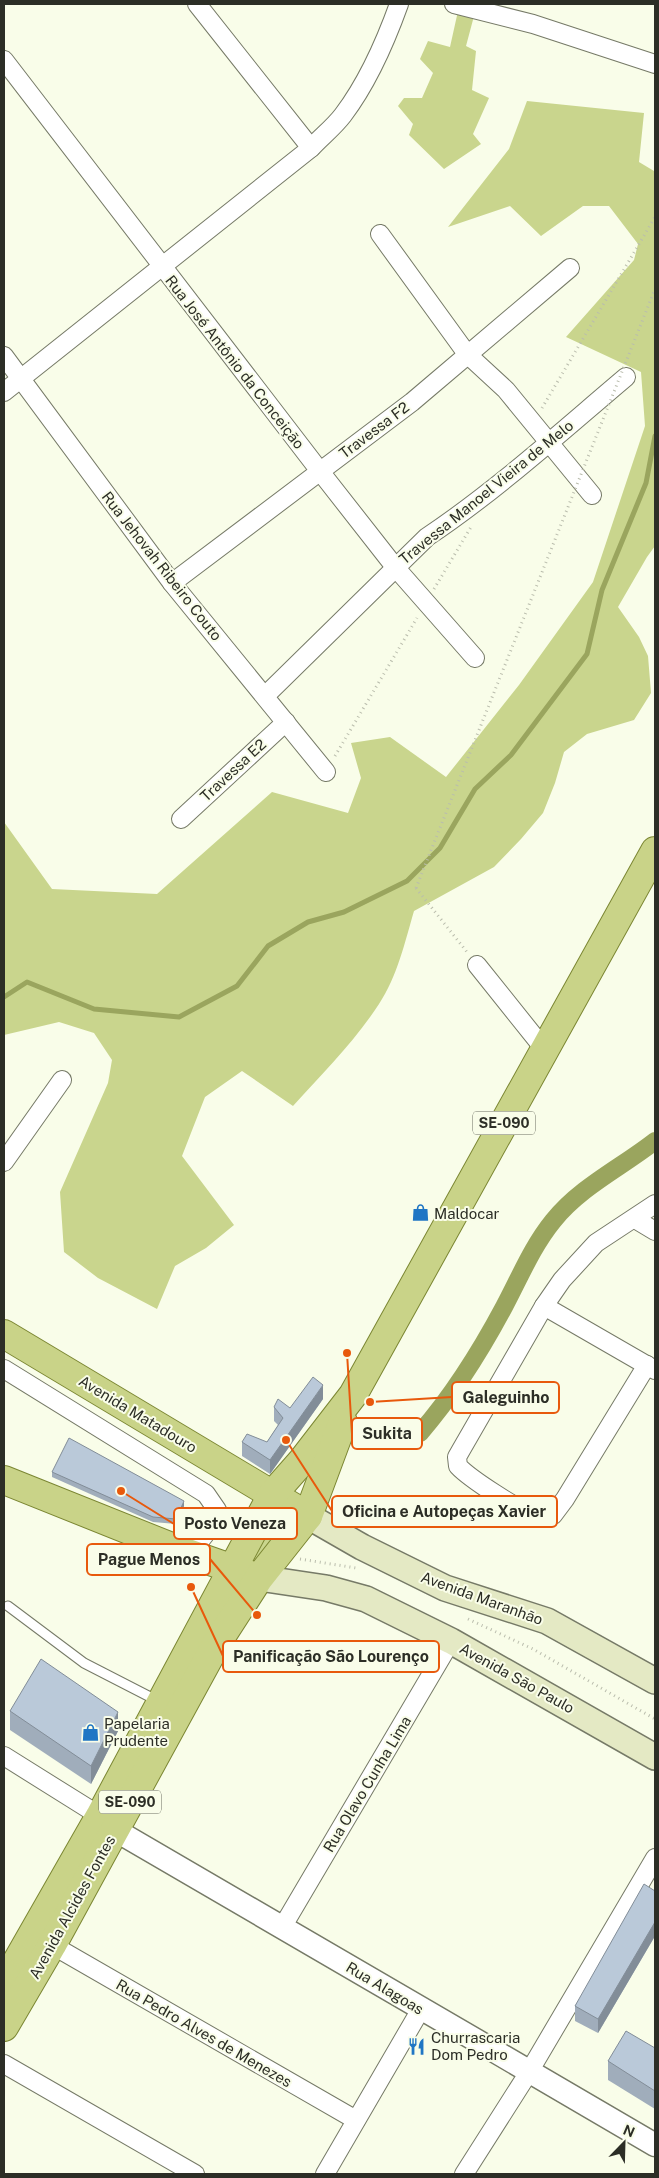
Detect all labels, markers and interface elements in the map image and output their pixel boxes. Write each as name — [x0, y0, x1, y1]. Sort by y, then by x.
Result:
street label: Rua José Antônio da Conceição — [162, 272, 308, 452]
street label: Travessa F2 — [336, 398, 412, 462]
street label: Travessa Manoel Vieira de Melo — [396, 417, 576, 567]
street label: Rua Jehovah Ribeiro Couto — [99, 488, 225, 644]
street label: Travessa E2 — [197, 735, 269, 805]
road number: SE-090 — [473, 1112, 535, 1134]
shop icon: Maldocar — [410, 1203, 430, 1223]
place label: Maldocar — [434, 1205, 499, 1222]
street label: Avenida Matadouro — [76, 1372, 200, 1456]
callout: Galeguinho — [452, 1382, 559, 1413]
text: Galeguinho — [462, 1388, 550, 1407]
callout: Sukita — [352, 1418, 422, 1449]
text: Sukita — [362, 1424, 412, 1443]
callout: Oficina e Autopeças Xavier — [332, 1496, 557, 1527]
text: Oficina e Autopeças Xavier — [342, 1502, 546, 1521]
callout: Posto Veneza — [174, 1508, 297, 1539]
text: Posto Veneza — [184, 1514, 286, 1533]
callout: Pague Menos — [87, 1544, 210, 1575]
text: Pague Menos — [98, 1550, 200, 1569]
street label: Avenida Maranhão — [419, 1568, 545, 1628]
street label: Avenida São Paulo — [457, 1639, 577, 1717]
callout: Panificação São Lourenço — [223, 1641, 439, 1672]
text: Panificação São Lourenço — [233, 1647, 429, 1666]
street label: Rua Olavo Cunha Lima — [320, 1713, 414, 1855]
place label: Papelaria Prudente — [104, 1715, 170, 1749]
shop icon: Papelaria Prudente — [80, 1722, 100, 1742]
road number: SE-090 — [99, 1790, 161, 1814]
street label: Avenida Alcides Fontes — [25, 1832, 119, 1982]
street label: Rua Alagoas — [343, 1958, 427, 2018]
street label: Rua Pedro Alves de Menezes — [113, 1976, 295, 2090]
place label: Churrascaria Dom Pedro — [431, 2029, 520, 2063]
restaurant icon: Churrascaria Dom Pedro — [407, 2036, 427, 2056]
north arrow — [599, 2118, 649, 2168]
text: N — [621, 2122, 637, 2141]

